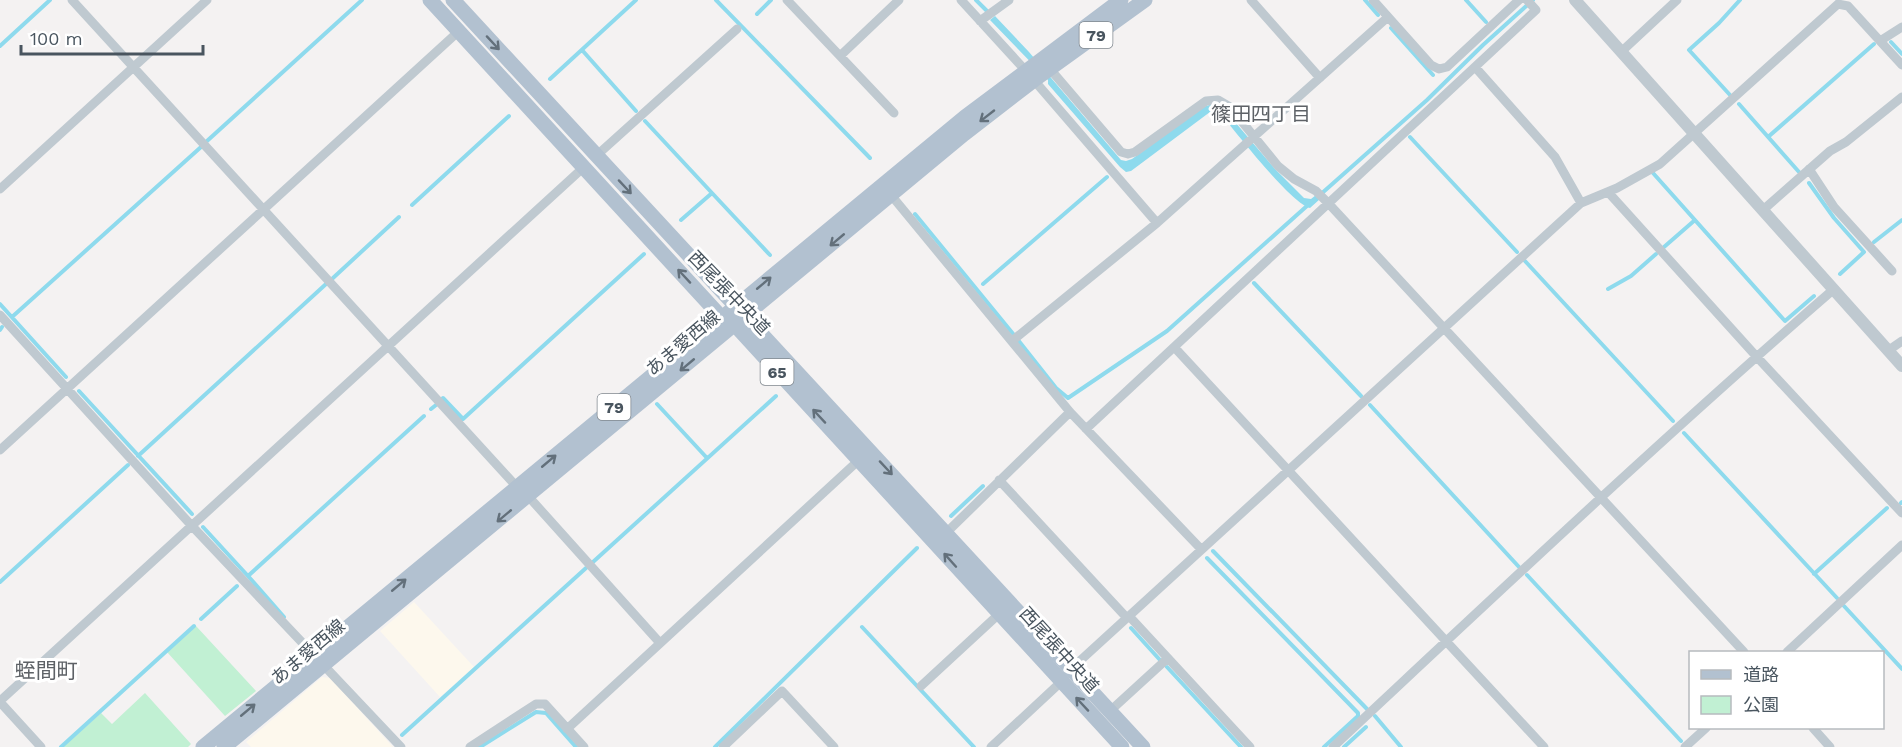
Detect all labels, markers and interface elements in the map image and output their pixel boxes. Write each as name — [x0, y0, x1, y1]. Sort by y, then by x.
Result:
scale bar — [21, 18, 202, 56]
road number: 79 — [1080, 22, 1112, 48]
text: 100 m — [30, 28, 83, 49]
one-way arrow — [486, 35, 500, 50]
district label: 篠田四丁目 — [1211, 102, 1311, 126]
one-way arrow — [980, 110, 996, 122]
one-way arrow — [618, 179, 632, 194]
one-way arrow — [830, 233, 845, 247]
street label: 西尾張中央道 — [684, 247, 774, 339]
one-way arrow — [677, 269, 691, 284]
one-way arrow — [756, 277, 772, 290]
street label: あま愛西線 — [641, 306, 724, 380]
one-way arrow — [679, 358, 695, 371]
road number: 65 — [760, 359, 794, 385]
road number: 79 — [598, 394, 630, 420]
one-way arrow — [811, 409, 826, 424]
one-way arrow — [541, 454, 556, 468]
one-way arrow — [879, 460, 893, 475]
one-way arrow — [496, 509, 512, 522]
one-way arrow — [943, 553, 957, 568]
one-way arrow — [391, 579, 407, 592]
street label: 西尾張中央道 — [1015, 603, 1103, 697]
street label: あま愛西線 — [266, 615, 349, 689]
legend — [1689, 651, 1884, 729]
district label: 蛭間町 — [15, 658, 78, 683]
text: 道路 — [1743, 664, 1779, 685]
text: 公園 — [1743, 694, 1779, 715]
one-way arrow — [1075, 697, 1089, 712]
one-way arrow — [240, 703, 256, 716]

